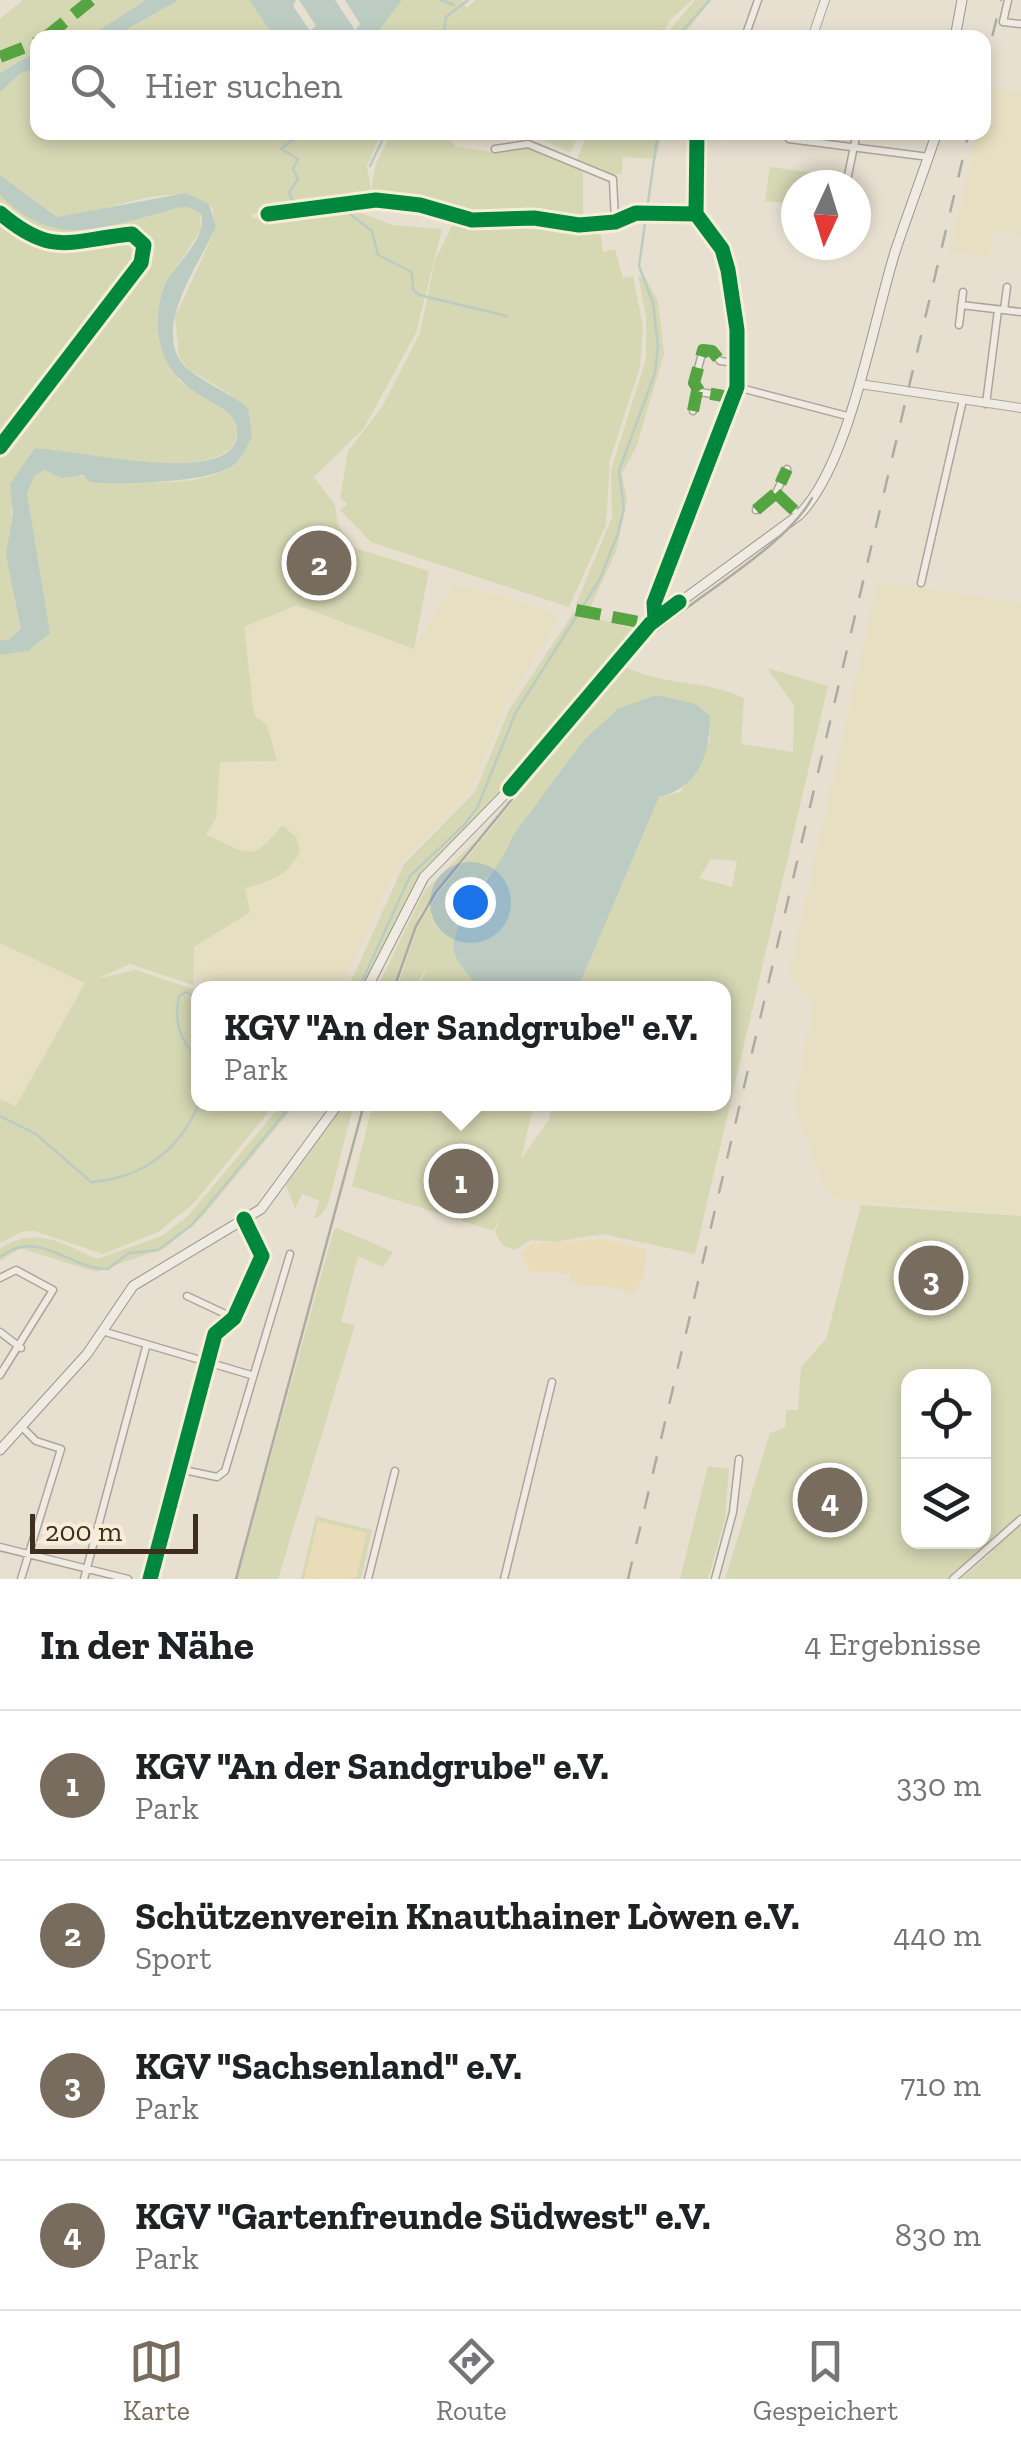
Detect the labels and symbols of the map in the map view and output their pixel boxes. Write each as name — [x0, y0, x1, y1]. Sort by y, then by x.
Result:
north arrow — [781, 170, 871, 260]
pin: 2 — [286, 526, 352, 600]
your location — [445, 877, 496, 928]
pin: 1 — [428, 1144, 494, 1218]
pin: 3 — [898, 1240, 964, 1316]
pin: 4 — [798, 1462, 862, 1538]
scale bar — [30, 1509, 198, 1554]

